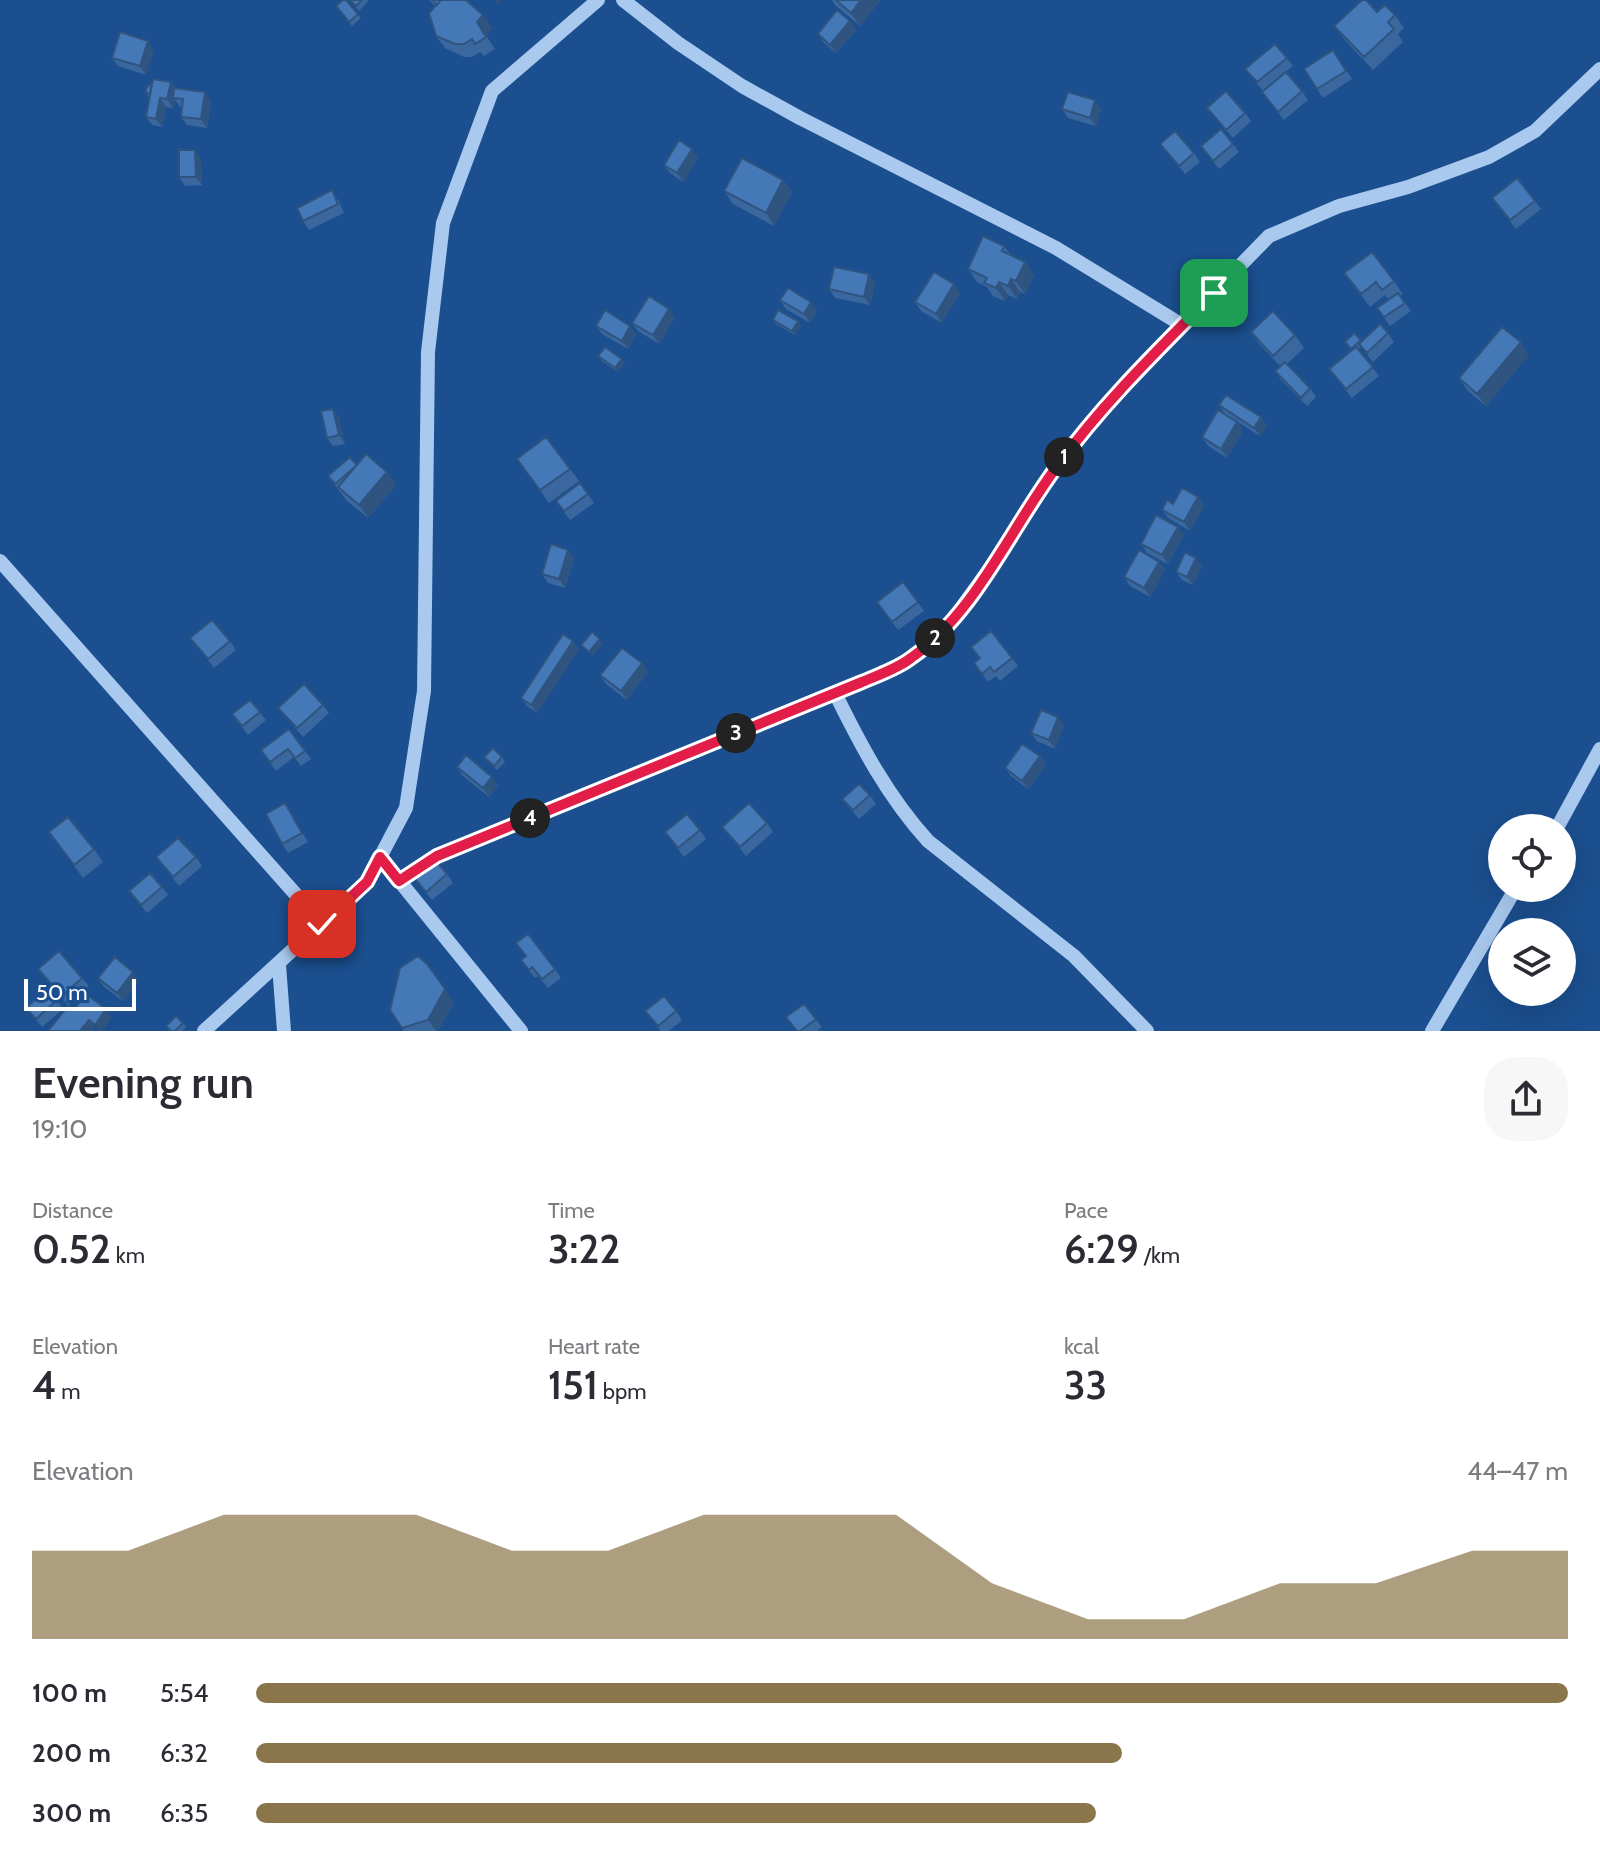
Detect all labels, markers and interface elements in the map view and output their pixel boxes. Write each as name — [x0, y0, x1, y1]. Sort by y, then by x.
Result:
pin — [1180, 259, 1248, 327]
icon: arrive — [1192, 271, 1236, 315]
pin: 1 — [1044, 437, 1084, 477]
text: 1 — [1060, 443, 1068, 470]
pin: 2 — [915, 618, 955, 658]
text: 2 — [929, 624, 941, 651]
pin: 3 — [716, 713, 756, 753]
text: 3 — [730, 719, 742, 746]
pin: 4 — [510, 798, 550, 838]
text: 4 — [523, 804, 537, 831]
map controls — [1488, 814, 1576, 1006]
button: locate — [1488, 814, 1576, 902]
pin — [288, 890, 356, 958]
icon: check — [300, 902, 344, 946]
button: layers — [1488, 918, 1576, 1006]
scale bar — [24, 975, 136, 1011]
text: 50 m — [36, 979, 88, 1006]
text: Evening run — [32, 1056, 254, 1109]
button: share — [1484, 1057, 1568, 1141]
text: 19:10 — [32, 1113, 87, 1145]
text: Distance — [32, 1197, 113, 1224]
text: Time — [548, 1197, 595, 1224]
text: Pace — [1064, 1197, 1108, 1224]
text: 0.52 — [32, 1224, 111, 1273]
text: 3:22 — [548, 1224, 620, 1273]
text: 6:29 — [1064, 1224, 1139, 1273]
text: km — [111, 1242, 145, 1269]
text: /km — [1139, 1242, 1180, 1269]
text: Elevation — [32, 1333, 118, 1360]
text: Heart rate — [548, 1333, 640, 1360]
text: kcal — [1064, 1333, 1099, 1360]
text: 4 — [32, 1360, 56, 1409]
text: 151 — [548, 1360, 598, 1409]
text: 33 — [1064, 1360, 1107, 1409]
text: m — [56, 1378, 80, 1405]
text: bpm — [598, 1378, 647, 1405]
text: Elevation — [32, 1455, 134, 1487]
text: 44–47 m — [1467, 1455, 1568, 1487]
text: 100 m — [32, 1677, 107, 1709]
text: 5:54 — [160, 1677, 209, 1709]
text: 200 m — [32, 1737, 111, 1769]
text: 6:32 — [160, 1737, 208, 1769]
text: 300 m — [32, 1797, 111, 1829]
text: 6:35 — [160, 1797, 208, 1829]

